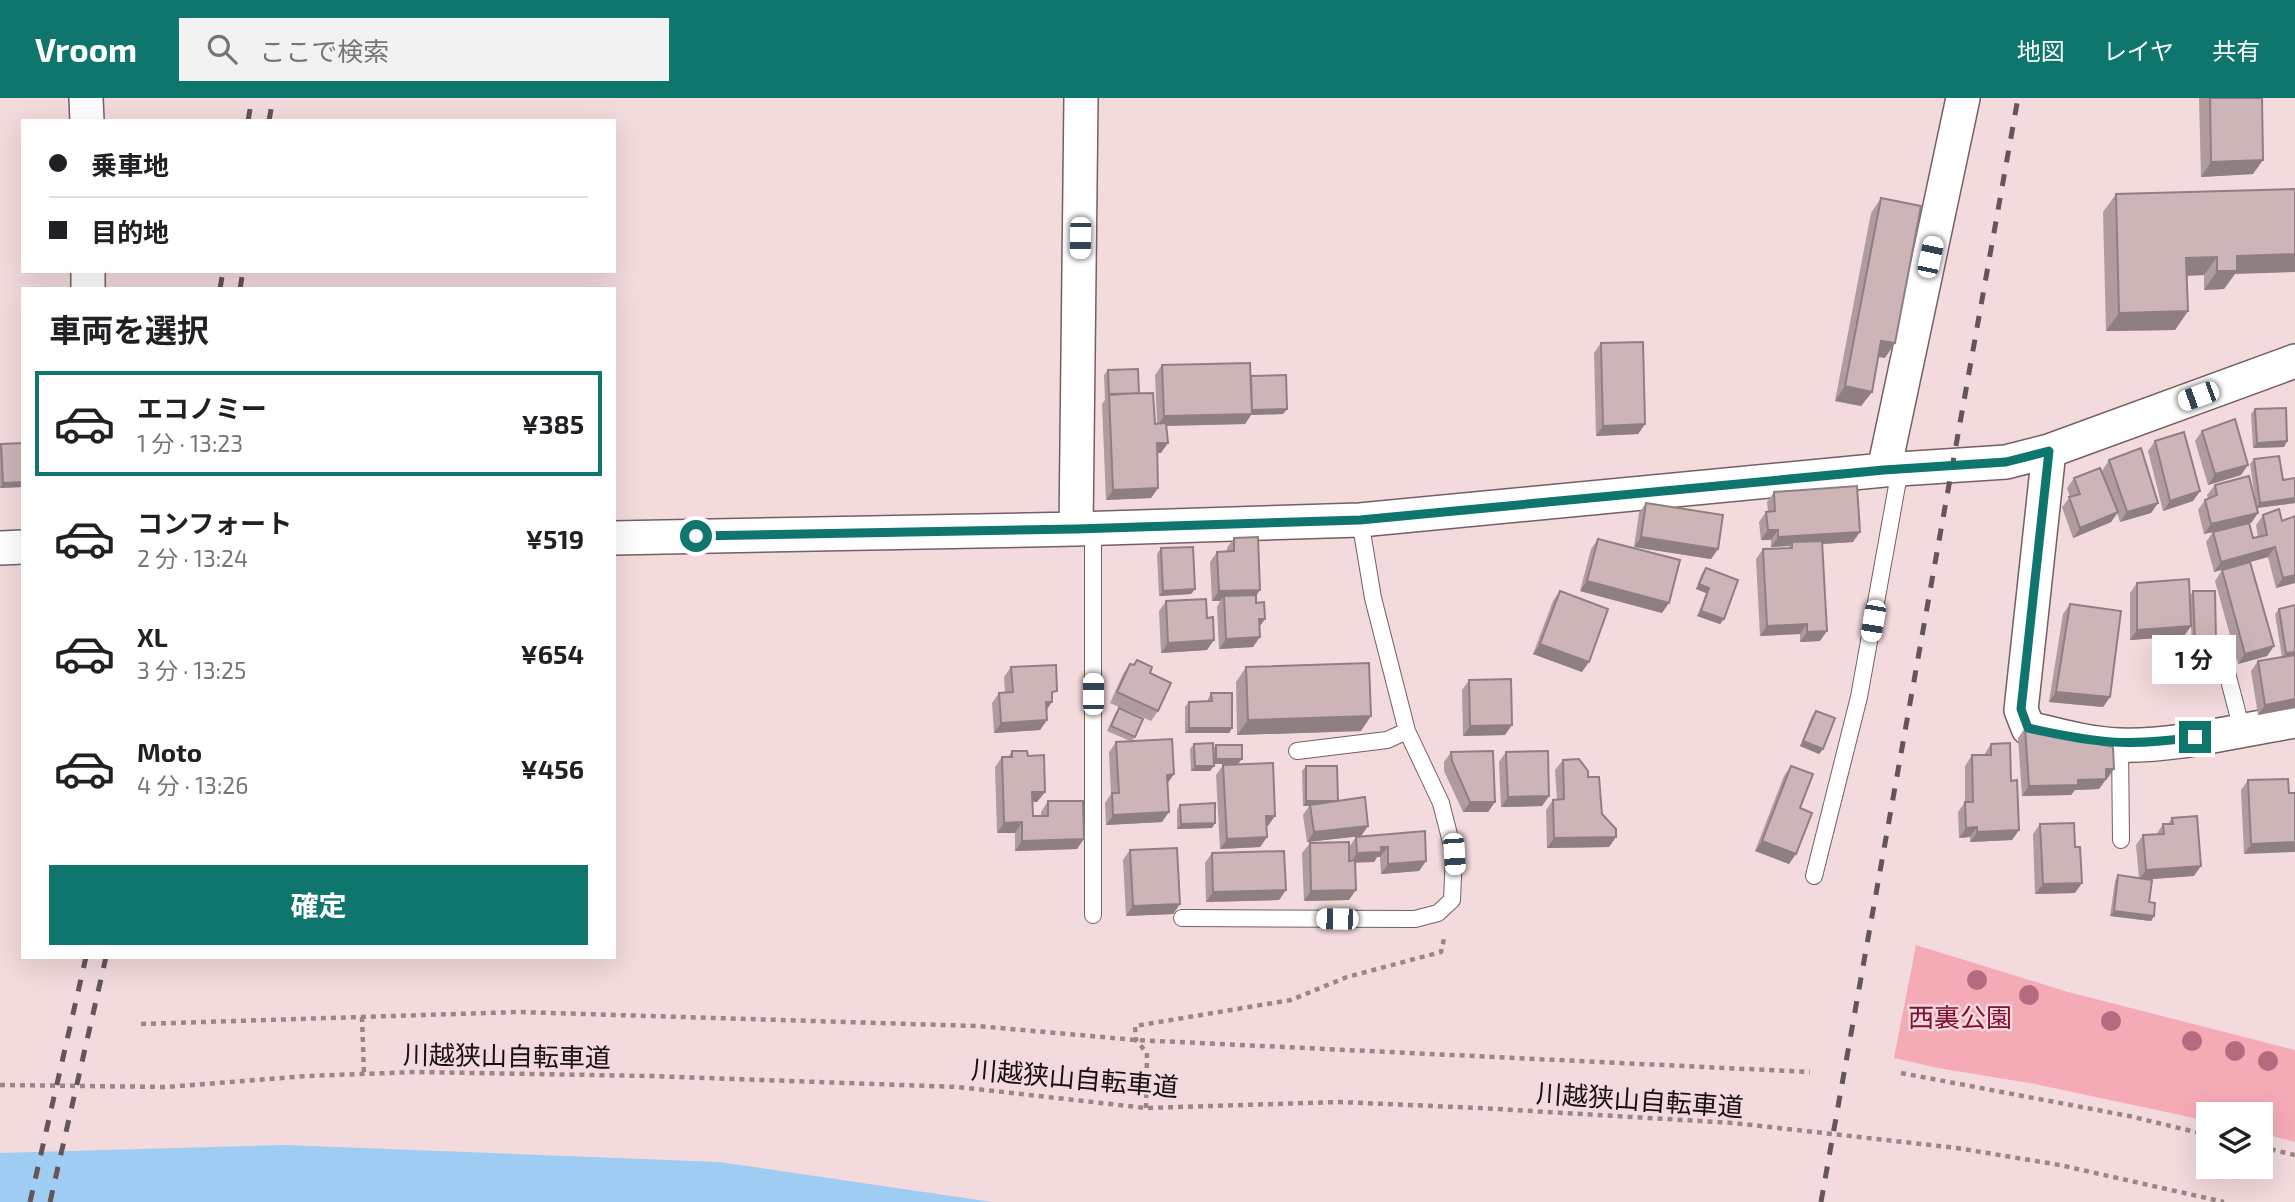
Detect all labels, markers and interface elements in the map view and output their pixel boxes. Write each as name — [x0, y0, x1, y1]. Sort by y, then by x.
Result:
search box — [179, 18, 669, 81]
text: Vroom — [35, 29, 137, 69]
icon: search — [203, 30, 241, 68]
text: ここで検索 — [259, 35, 389, 66]
text: 地図 — [2017, 36, 2065, 65]
text: レイヤ — [2103, 36, 2174, 65]
text: 共有 — [2212, 36, 2260, 65]
text: 乗車地 — [91, 149, 169, 180]
text: 目的地 — [91, 216, 169, 247]
car — [1070, 217, 1091, 259]
car — [1916, 234, 1945, 280]
text: 車両を選択 — [49, 310, 209, 348]
car — [2175, 379, 2222, 413]
icon: car — [53, 392, 116, 455]
text: エコノミー — [137, 392, 267, 423]
text: ¥385 — [521, 408, 584, 439]
text: 1 分 · 13:23 — [137, 429, 243, 457]
icon: car — [53, 507, 116, 570]
text: コンフォート — [137, 507, 292, 538]
route start — [680, 520, 712, 552]
text: ¥519 — [526, 523, 584, 554]
text: 2 分 · 13:24 — [137, 544, 248, 572]
car — [1860, 598, 1887, 644]
text: XL — [137, 621, 168, 652]
icon: car — [53, 622, 116, 685]
callout: 1 分 — [2153, 636, 2237, 684]
text: ¥654 — [520, 638, 584, 669]
text: 1 分 — [2175, 645, 2213, 673]
text: 3 分 · 13:25 — [137, 656, 246, 684]
car — [1083, 673, 1104, 715]
route end — [2179, 721, 2211, 753]
text: Moto — [137, 736, 202, 767]
icon: car — [53, 737, 116, 800]
text: ¥456 — [520, 753, 584, 784]
text: 4 分 · 13:26 — [137, 771, 248, 799]
car — [1443, 832, 1466, 876]
button: 確定 — [49, 865, 588, 945]
car — [1316, 908, 1359, 930]
park label: 西裏公園 — [1908, 1001, 2012, 1032]
street label: 川越狭山自転車道 — [403, 1038, 611, 1072]
street label: 川越狭山自転車道 — [970, 1052, 1180, 1102]
street label: 川越狭山自転車道 — [1535, 1076, 1745, 1122]
map controls — [2196, 1102, 2273, 1179]
button: layers — [2196, 1102, 2273, 1179]

